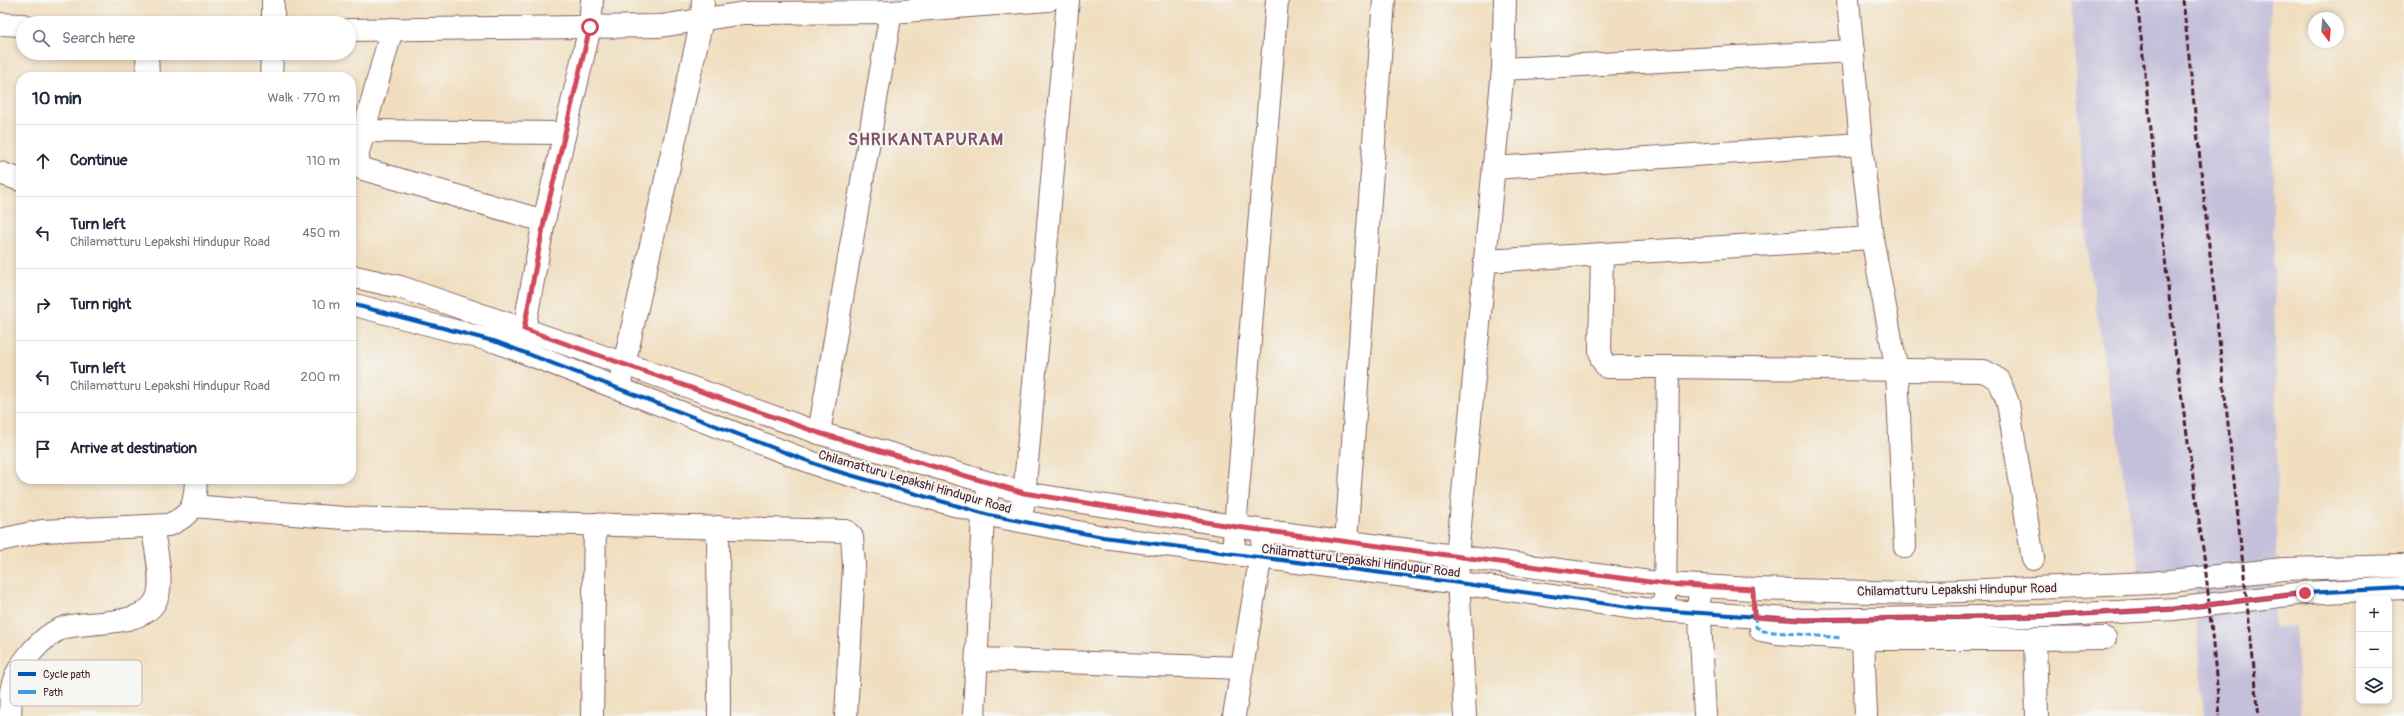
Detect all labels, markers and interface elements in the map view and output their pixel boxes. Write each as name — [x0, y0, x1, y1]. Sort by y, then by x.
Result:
north arrow — [2308, 12, 2344, 48]
search box — [16, 16, 356, 60]
route start — [581, 18, 599, 36]
icon: search — [30, 27, 52, 49]
text: Search here — [62, 29, 135, 48]
text: 10 min — [32, 88, 82, 109]
text: Walk · 770 m — [267, 90, 340, 106]
district label: SHRIKANTAPURAM — [848, 129, 1004, 150]
icon: ahead — [32, 150, 54, 172]
text: Continue — [70, 151, 128, 170]
text: 110 m — [307, 153, 340, 169]
text: Turn left — [70, 215, 126, 234]
icon: left — [32, 222, 54, 244]
text: 450 m — [302, 225, 340, 241]
text: Chilamatturu Lepakshi Hindupur Road — [70, 234, 270, 250]
icon: right — [32, 294, 54, 316]
text: Turn right — [70, 295, 131, 314]
text: 10 m — [312, 297, 340, 313]
text: Turn left — [70, 359, 126, 378]
icon: left — [32, 366, 54, 388]
text: 200 m — [301, 369, 340, 385]
text: Chilamatturu Lepakshi Hindupur Road — [70, 378, 270, 394]
icon: arrive — [32, 438, 54, 460]
text: Arrive at destination — [70, 439, 197, 458]
street label: Chilamatturu Lepakshi Hindupur Road — [816, 447, 1013, 517]
street label: Chilamatturu Lepakshi Hindupur Road — [1261, 541, 1461, 581]
street label: Chilamatturu Lepakshi Hindupur Road — [1857, 580, 2057, 600]
route end — [2296, 584, 2314, 602]
map controls — [2356, 596, 2392, 704]
button: + — [2356, 596, 2392, 632]
button: − — [2356, 632, 2392, 668]
legend — [10, 660, 142, 706]
text: Cycle path — [43, 668, 90, 681]
button: layers — [2356, 668, 2392, 704]
text: Path — [43, 686, 63, 699]

